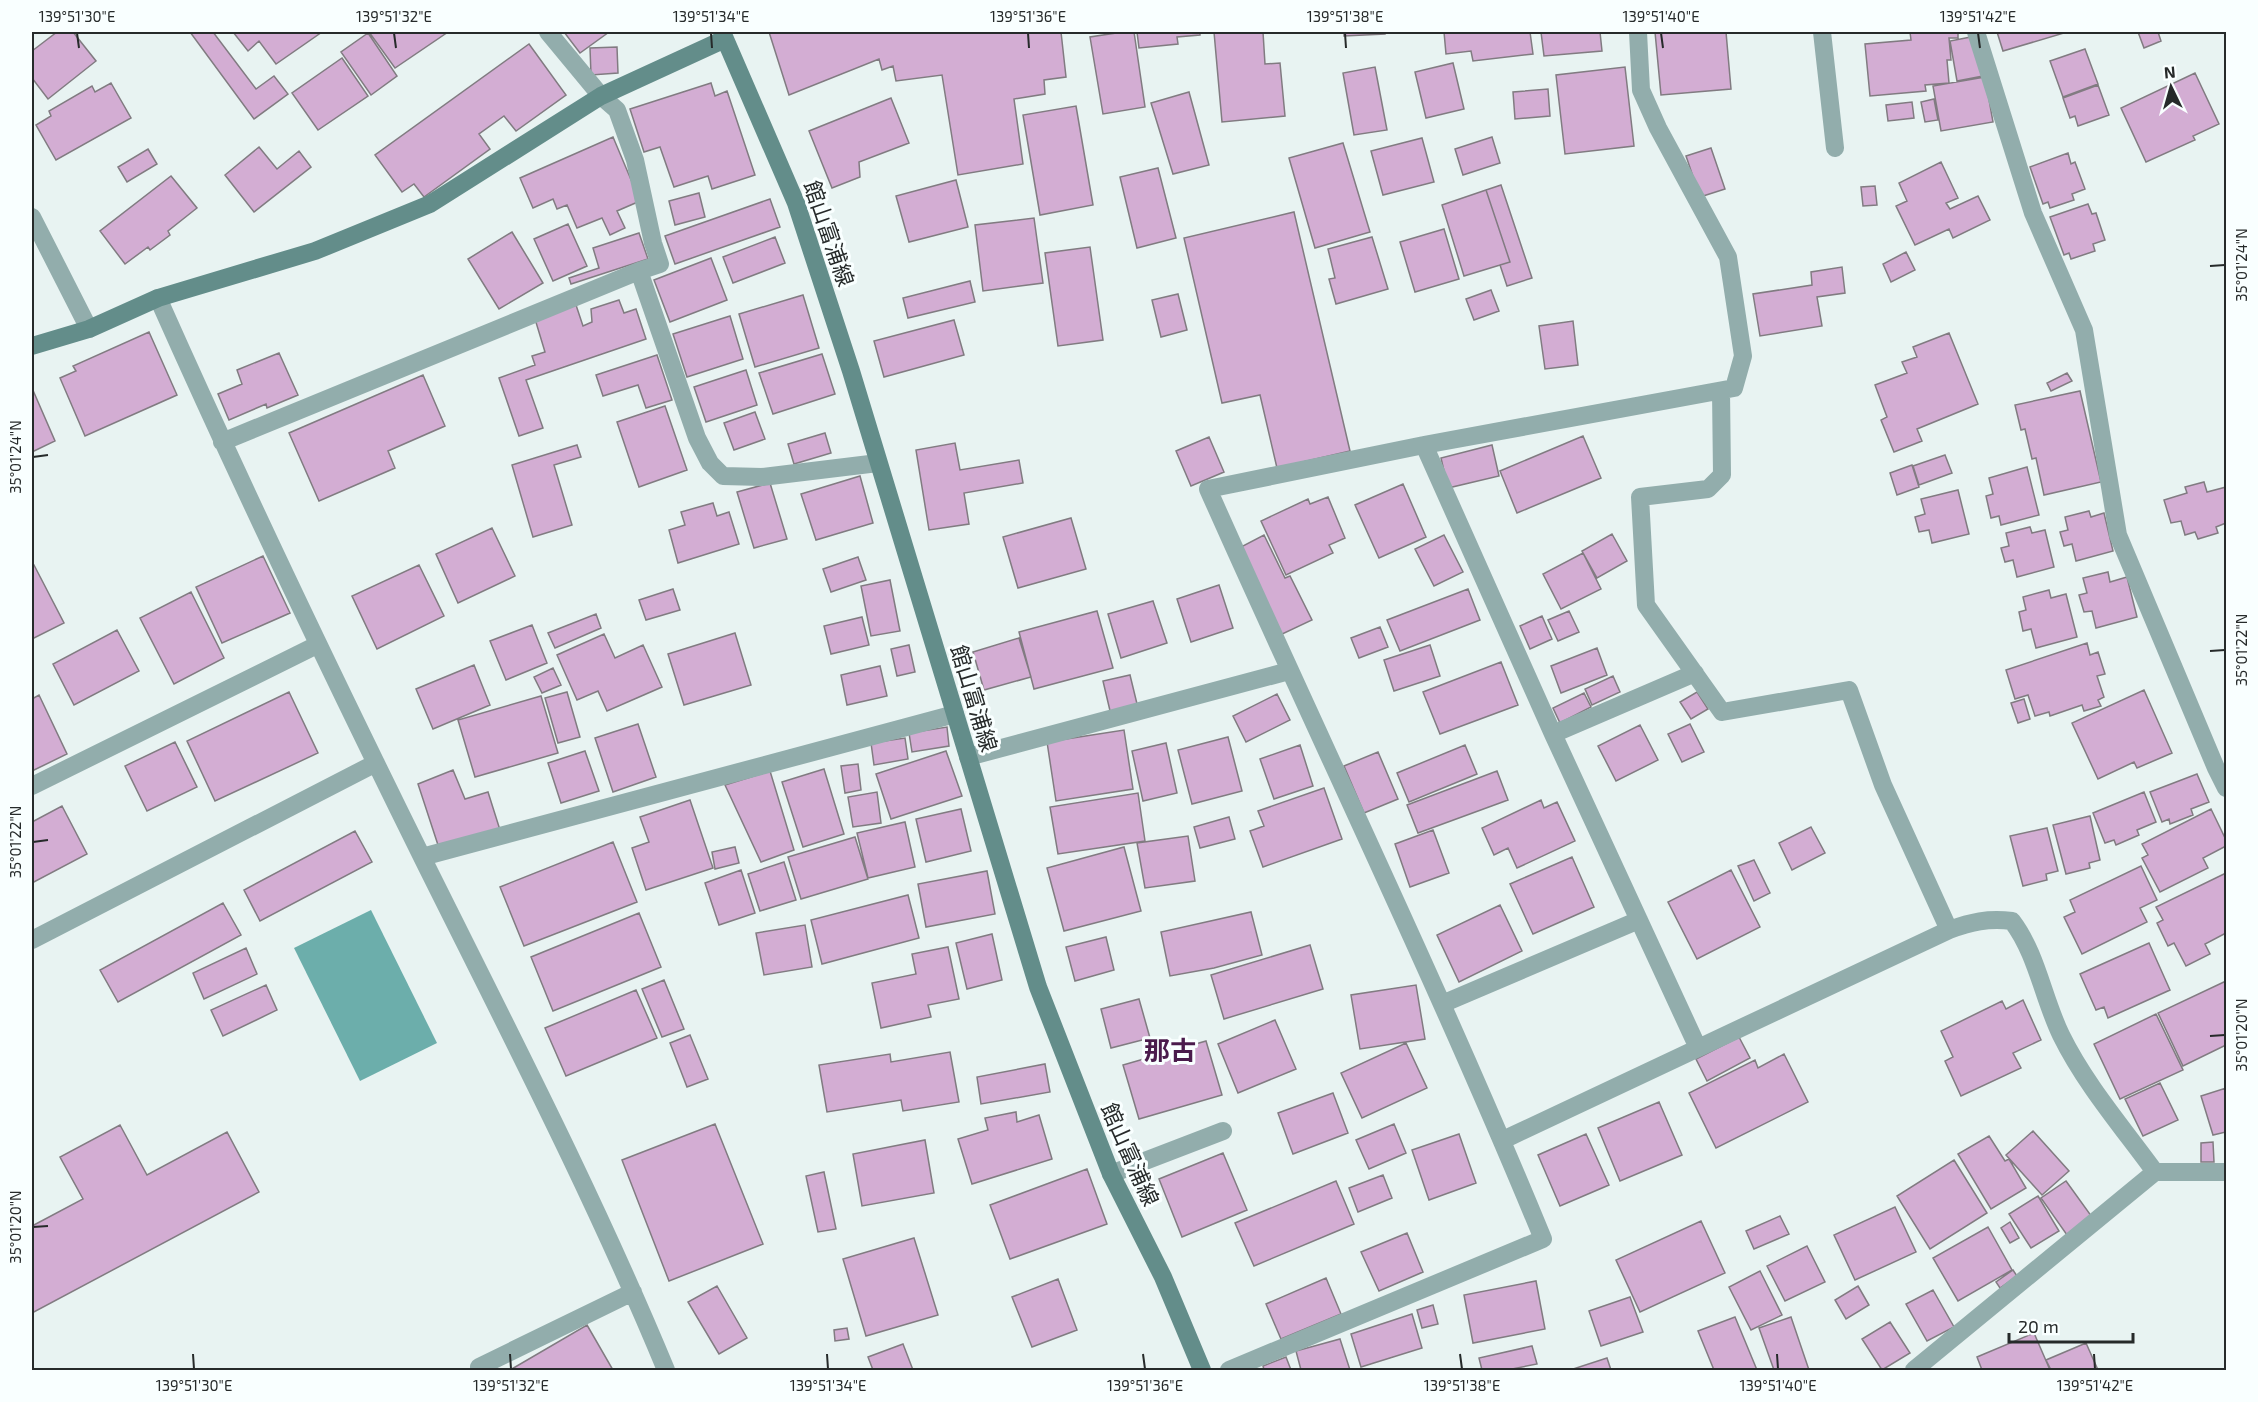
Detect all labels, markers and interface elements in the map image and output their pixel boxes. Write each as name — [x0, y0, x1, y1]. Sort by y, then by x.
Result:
text: 139°51'30"E — [39, 7, 115, 25]
text: 139°51'32"E — [356, 7, 432, 25]
text: 139°51'34"E — [673, 7, 749, 25]
text: 139°51'36"E — [990, 7, 1066, 25]
text: 139°51'38"E — [1307, 7, 1383, 25]
text: 139°51'40"E — [1622, 7, 1700, 25]
text: 139°51'42"E — [1940, 7, 2016, 25]
north arrow — [2141, 57, 2201, 117]
text: N — [2163, 62, 2176, 82]
street label: 館山富浦線 — [800, 177, 860, 289]
text: 35°01'24"N — [2232, 228, 2250, 302]
text: 35°01'24"N — [6, 420, 24, 494]
text: 35°01'22"N — [2232, 614, 2250, 686]
street label: 館山富浦線 — [946, 642, 1004, 754]
text: 35°01'22"N — [6, 806, 24, 878]
text: 35°01'20"N — [2232, 998, 2250, 1072]
district label: 那古 — [1144, 1034, 1196, 1065]
street label: 館山富浦線 — [1097, 1098, 1165, 1210]
text: 35°01'20"N — [6, 1190, 24, 1264]
scale bar — [2009, 1306, 2134, 1344]
text: 20 m — [2018, 1315, 2059, 1337]
text: 139°51'30"E — [156, 1376, 232, 1394]
text: 139°51'32"E — [473, 1376, 549, 1394]
text: 139°51'34"E — [790, 1376, 866, 1394]
text: 139°51'36"E — [1107, 1376, 1183, 1394]
text: 139°51'38"E — [1424, 1376, 1500, 1394]
text: 139°51'40"E — [1739, 1376, 1817, 1394]
text: 139°51'42"E — [2057, 1376, 2133, 1394]

